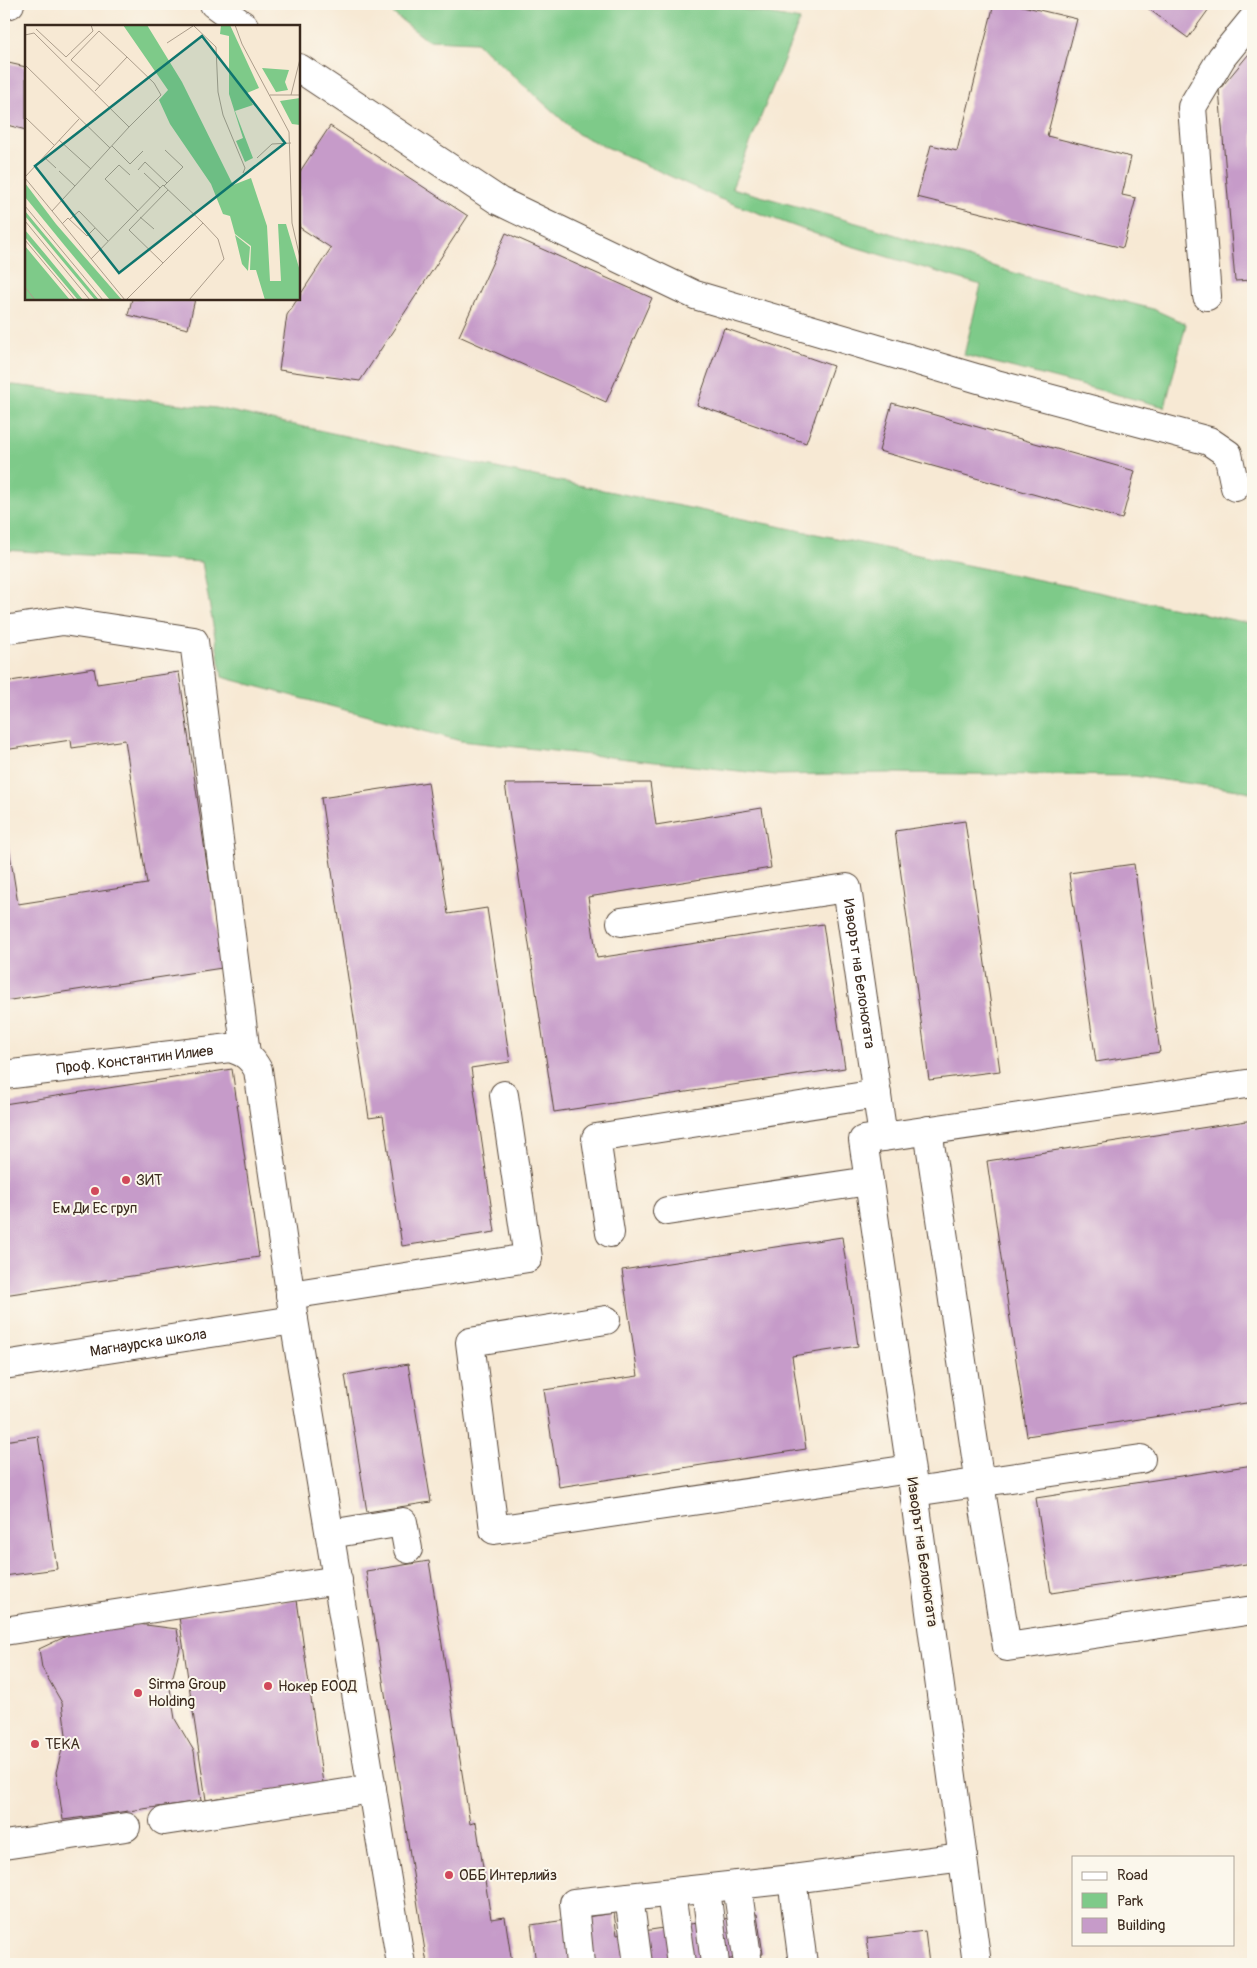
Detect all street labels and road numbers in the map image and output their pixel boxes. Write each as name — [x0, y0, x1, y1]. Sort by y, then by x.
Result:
street label: Изворът на Белоногата — [839, 897, 880, 1050]
street label: Проф. Константин Илиев — [55, 1041, 215, 1078]
street label: Магнаурска школа — [89, 1324, 208, 1361]
street label: Изворът на Белоногата — [902, 1476, 942, 1628]

